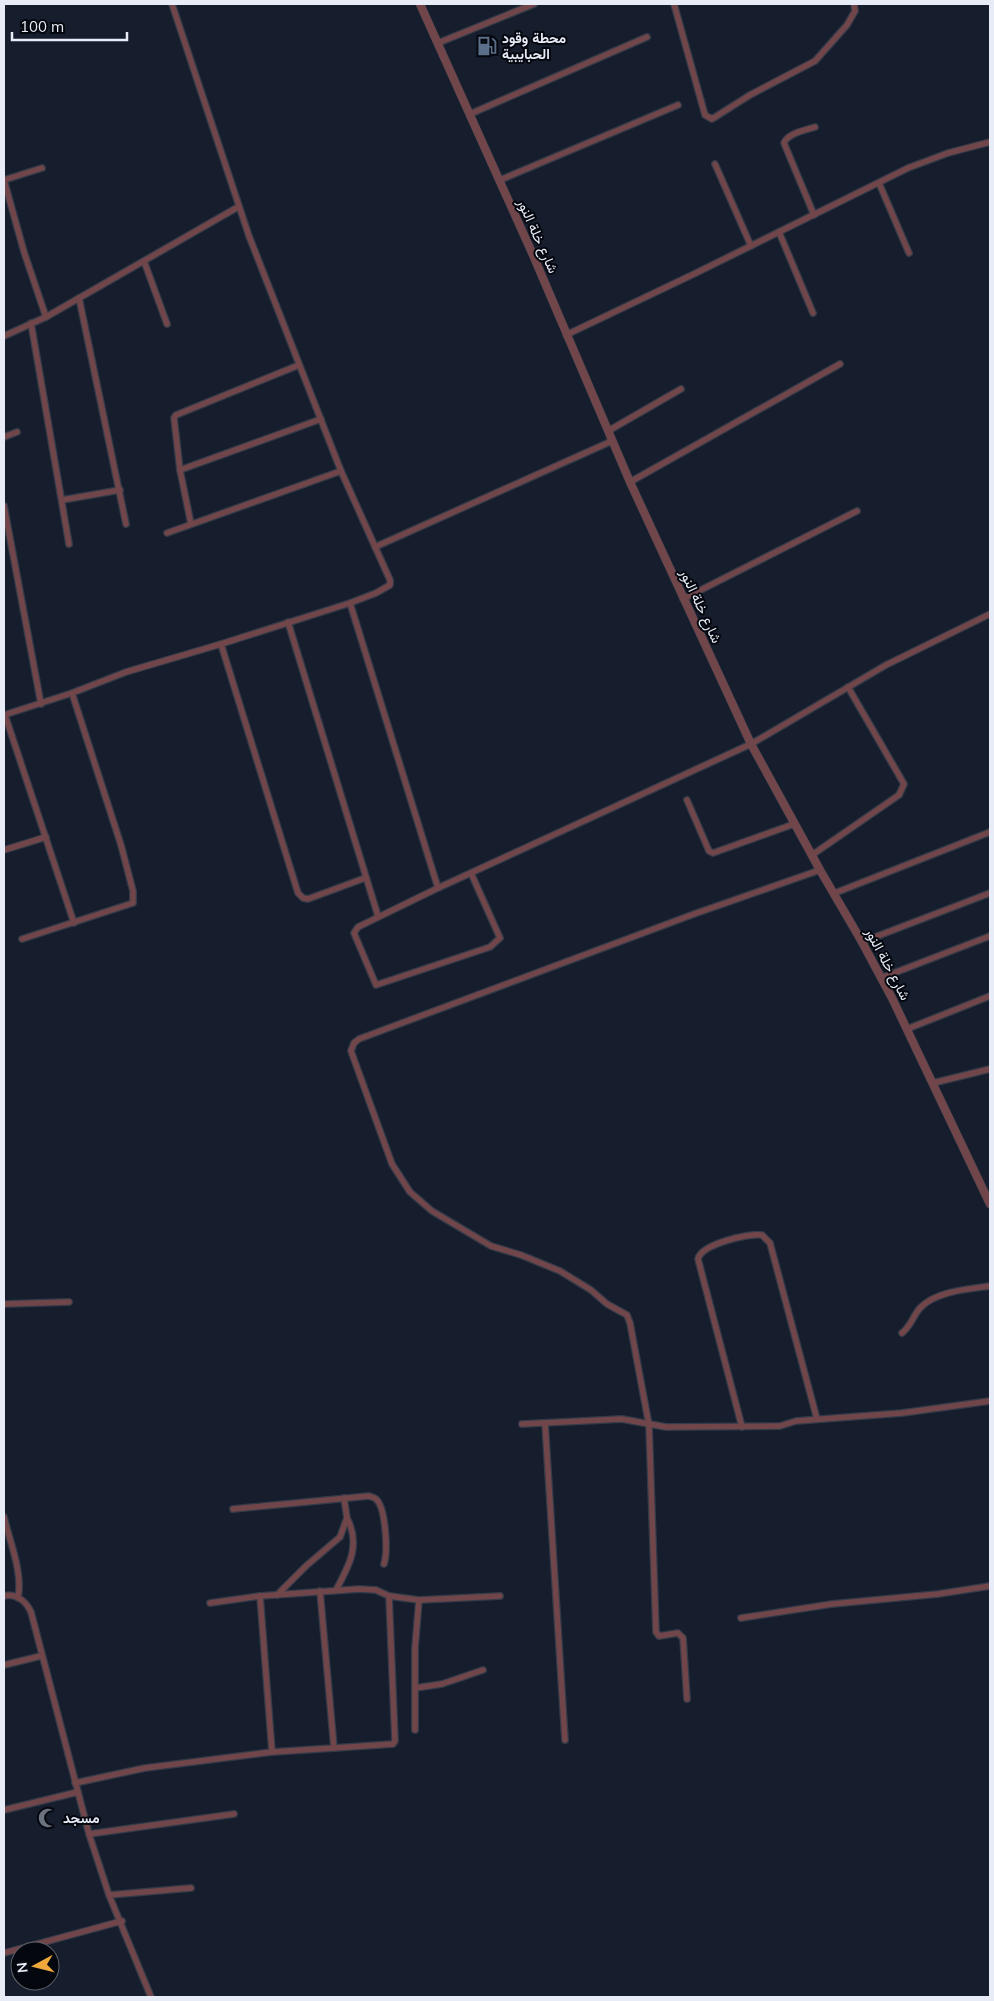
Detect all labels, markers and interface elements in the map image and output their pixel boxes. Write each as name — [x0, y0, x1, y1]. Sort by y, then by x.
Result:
scale bar — [12, 10, 128, 42]
text: 100 m — [20, 17, 64, 36]
place label: محطة وقود الحبايبية — [502, 29, 567, 63]
fuel station icon: محطة وقود الحبايبية — [476, 35, 498, 57]
street label: شارع خلة النور — [511, 195, 562, 277]
street label: شارع خلة النور — [674, 565, 726, 647]
street label: شارع خلة النور — [859, 924, 915, 1004]
mosque icon: مسجد — [37, 1807, 59, 1829]
place label: مسجد — [63, 1809, 100, 1827]
north arrow — [10, 1941, 60, 1991]
text: N — [13, 1961, 32, 1974]

